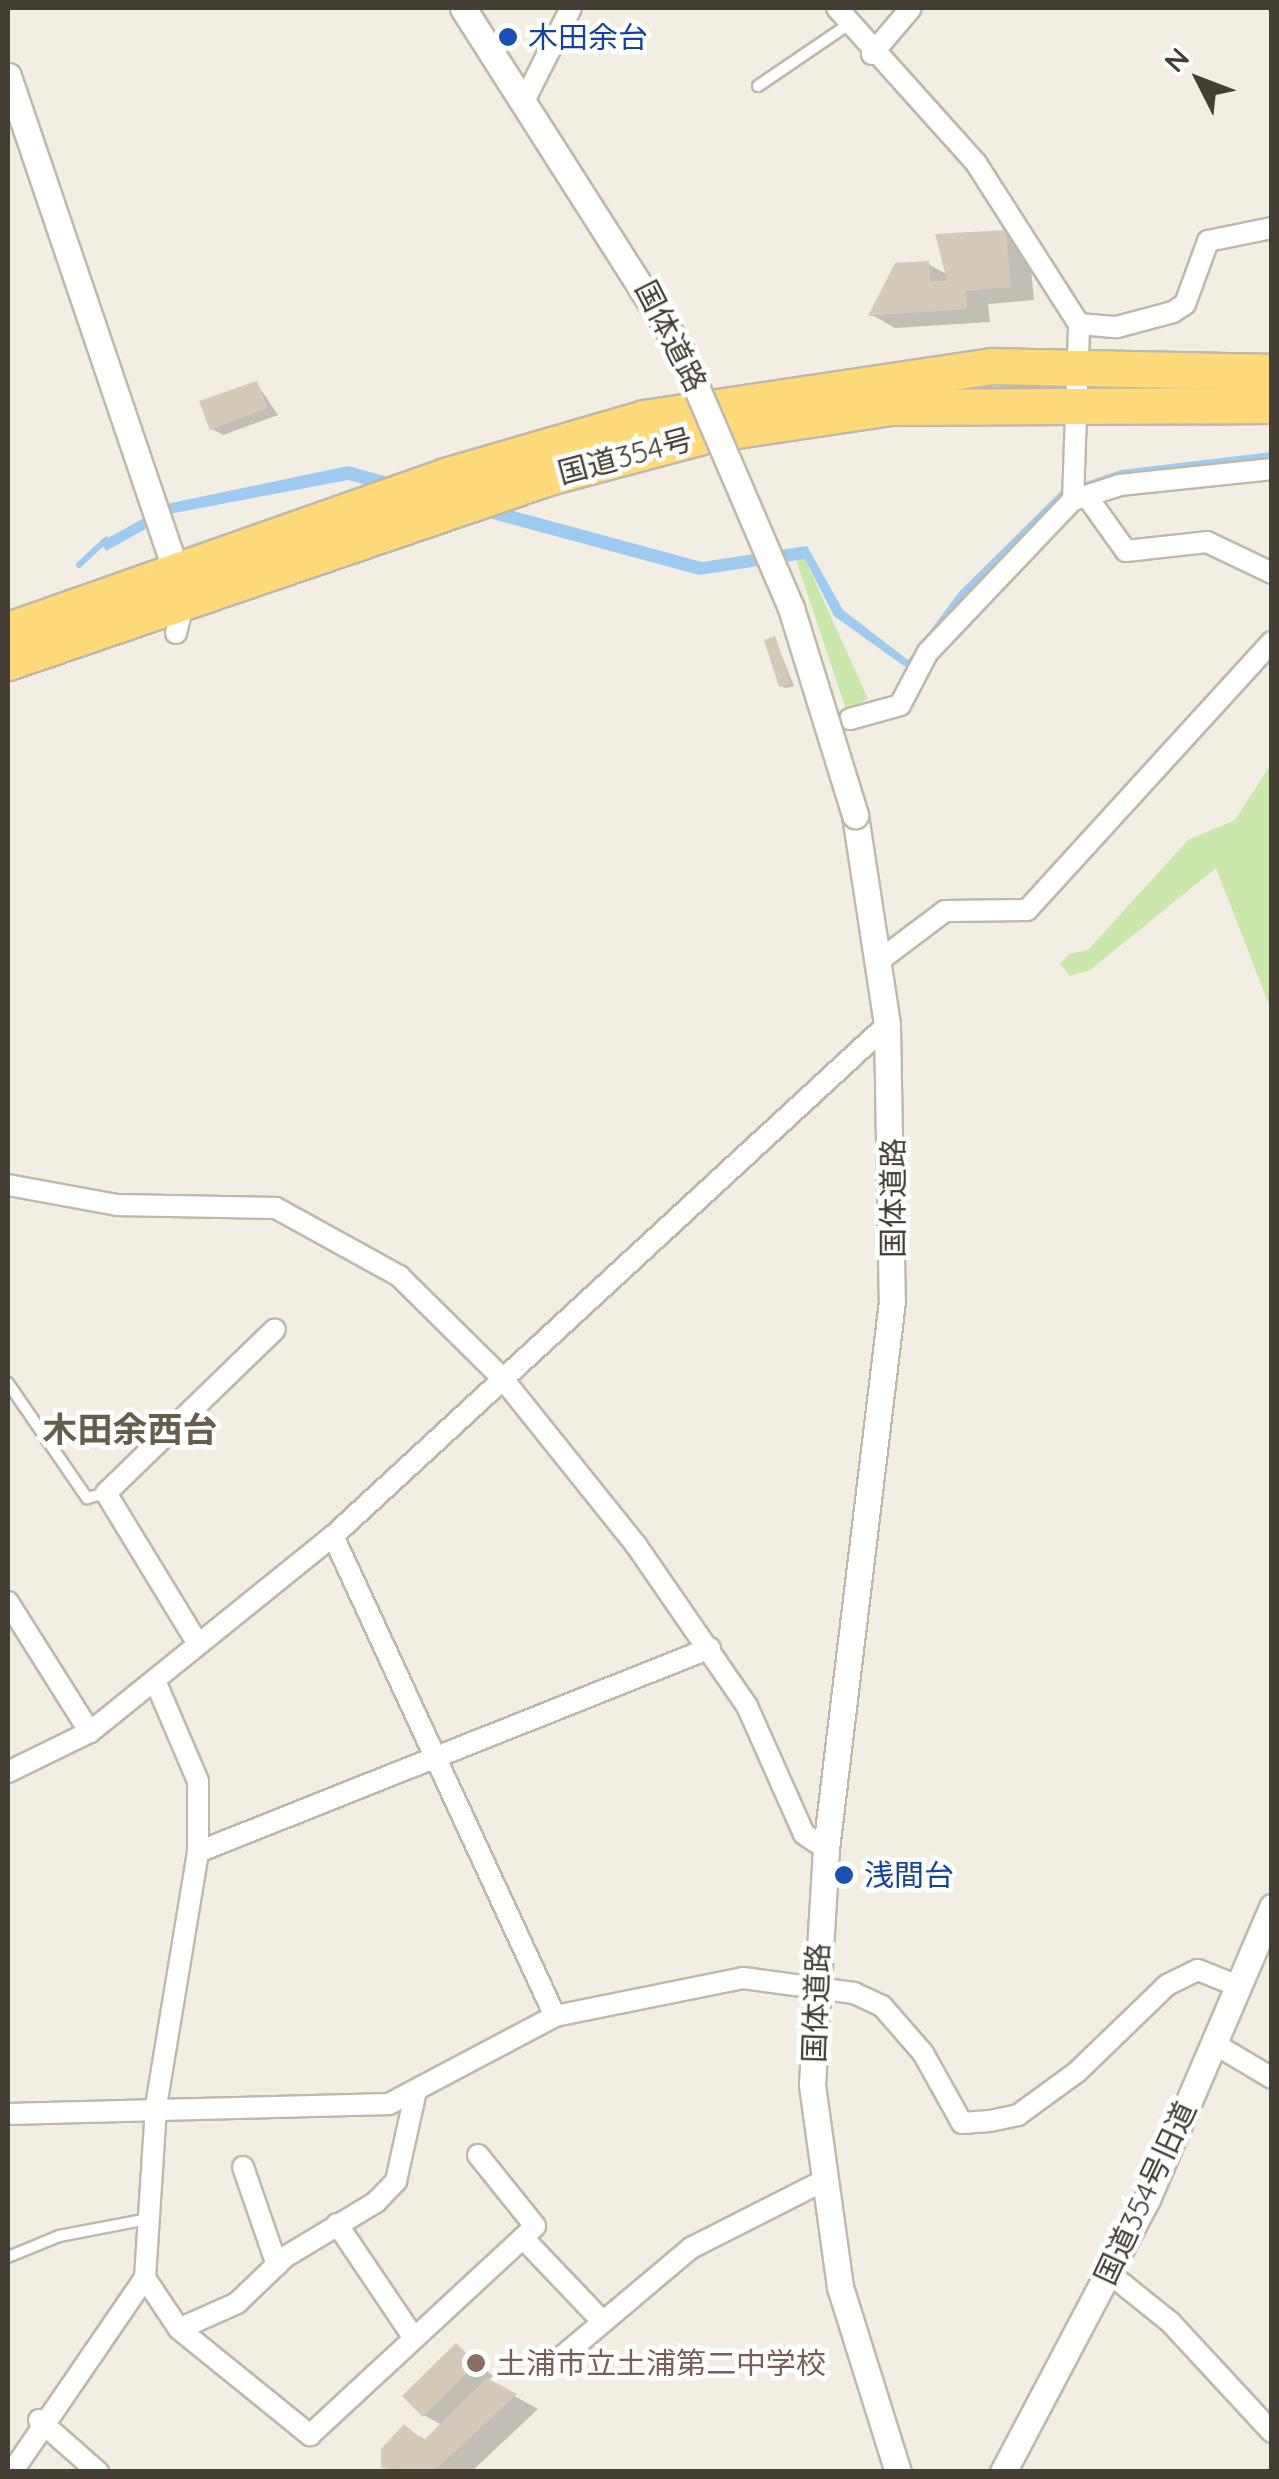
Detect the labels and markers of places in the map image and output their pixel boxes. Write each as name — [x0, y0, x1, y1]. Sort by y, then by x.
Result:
place label: 木田余台 — [528, 19, 648, 55]
marker: 木田余台 — [497, 26, 519, 48]
place label: 浅間台 — [864, 1857, 954, 1893]
marker: 浅間台 — [833, 1864, 855, 1886]
place label: 土浦市立土浦第二中学校 — [496, 2345, 826, 2381]
marker: 土浦市立土浦第二中学校 — [465, 2352, 487, 2374]

